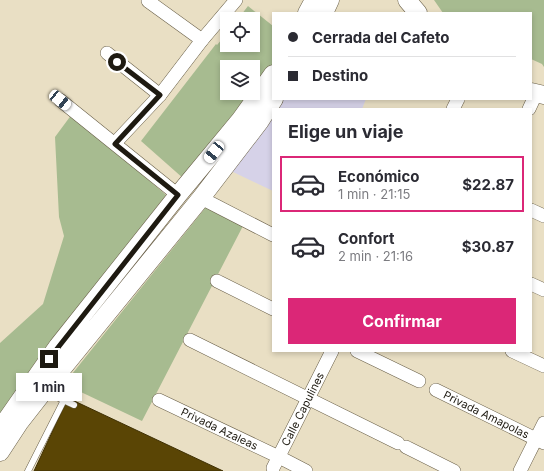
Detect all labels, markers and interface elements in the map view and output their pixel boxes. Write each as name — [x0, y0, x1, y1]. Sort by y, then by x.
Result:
map controls — [220, 12, 260, 100]
button: locate — [220, 12, 260, 52]
text: Cerrada del Cafeto — [312, 28, 450, 47]
route start — [108, 53, 126, 71]
button: layers — [220, 60, 260, 100]
text: Destino — [312, 66, 368, 85]
car — [47, 88, 73, 112]
text: Elige un viaje — [288, 121, 403, 142]
car — [202, 139, 226, 165]
icon: car — [290, 166, 326, 202]
text: Económico — [338, 167, 419, 186]
text: $22.87 — [462, 175, 514, 194]
text: 1 min · 21:15 — [338, 186, 410, 202]
icon: car — [290, 228, 326, 264]
text: Confort — [338, 229, 394, 248]
text: $30.87 — [462, 237, 514, 256]
text: 2 min · 21:16 — [338, 248, 413, 264]
button: Confirmar — [288, 298, 516, 344]
route end — [40, 350, 58, 368]
street label: Calle Capulines — [278, 370, 327, 448]
callout: 1 min — [16, 373, 82, 401]
text: 1 min — [33, 379, 65, 395]
street label: Privada Amapolas — [441, 388, 532, 442]
street label: Privada Azaleas — [179, 405, 260, 453]

